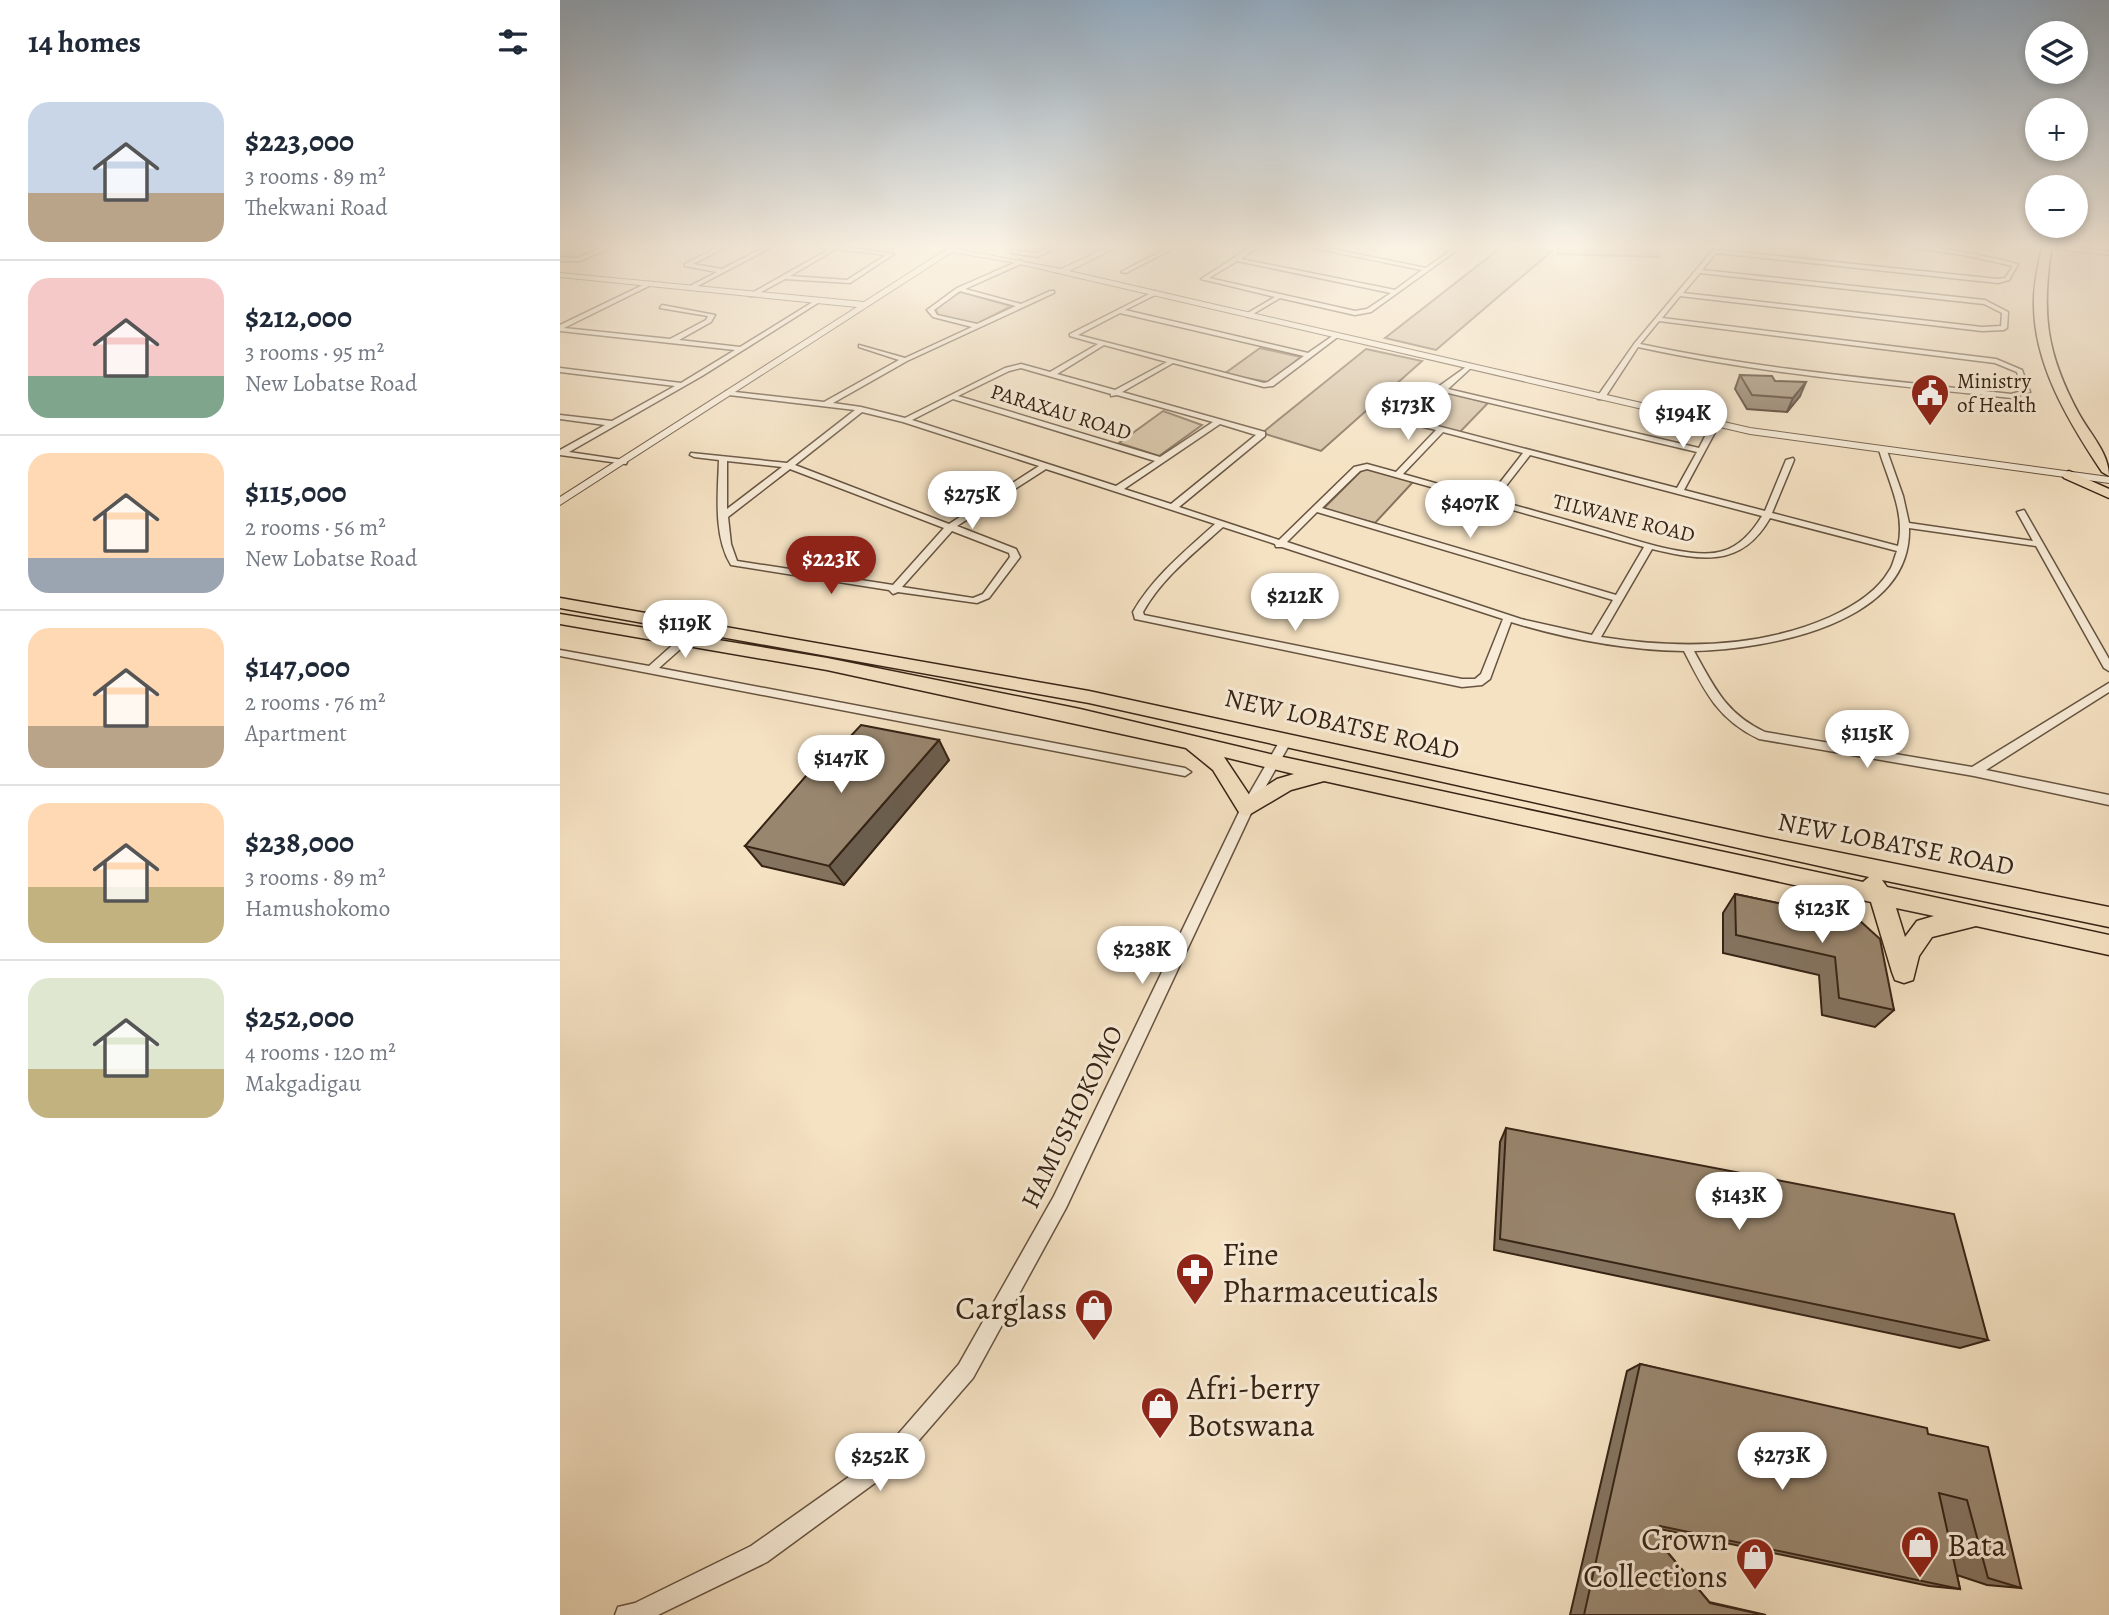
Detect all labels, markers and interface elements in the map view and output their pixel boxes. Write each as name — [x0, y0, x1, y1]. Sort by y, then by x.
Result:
map controls — [2025, 21, 2088, 238]
button: layers — [2025, 21, 2088, 84]
text: 14 homes — [28, 22, 141, 62]
icon: filters — [494, 23, 532, 61]
button: + — [2025, 98, 2088, 161]
text: $223,000 — [245, 121, 354, 161]
icon: home — [84, 130, 168, 214]
text: 3 rooms · 89 m² — [245, 161, 386, 192]
button: − — [2025, 175, 2088, 238]
text: Thekwani Road — [245, 192, 388, 223]
text: $212,000 — [245, 297, 352, 337]
icon: home — [84, 306, 168, 390]
text: 3 rooms · 95 m² — [245, 337, 384, 368]
place label: Ministry of Health — [1957, 367, 2036, 419]
text: New Lobatse Road — [245, 368, 417, 399]
public building icon: Ministry of Health — [1909, 372, 1951, 427]
street label: PARAXAU ROAD — [987, 377, 1135, 447]
pin: $173K — [1359, 382, 1457, 442]
text: $173K — [1381, 389, 1435, 420]
pin: $194K — [1634, 391, 1732, 450]
text: $194K — [1655, 397, 1711, 428]
text: $115,000 — [245, 472, 347, 512]
pin: $275K — [923, 472, 1021, 531]
text: $275K — [944, 478, 1000, 509]
pin: $407K — [1421, 480, 1519, 540]
icon: home — [84, 481, 168, 565]
text: $407K — [1441, 487, 1499, 518]
street label: TILWANE ROAD — [1550, 487, 1698, 549]
text: 2 rooms · 56 m² — [245, 512, 386, 543]
pin: $223K — [782, 536, 880, 596]
text: New Lobatse Road — [245, 543, 417, 574]
text: $223K — [802, 543, 860, 574]
pin: $212K — [1246, 574, 1344, 633]
text: $212K — [1267, 580, 1323, 611]
pin: $119K — [636, 600, 734, 660]
text: $119K — [659, 607, 711, 638]
text: $147,000 — [245, 647, 350, 687]
icon: home — [84, 656, 168, 740]
street label: NEW LOBATSE ROAD — [1221, 680, 1463, 768]
text: 2 rooms · 76 m² — [245, 687, 386, 718]
pin: $115K — [1818, 710, 1916, 770]
text: $115K — [1841, 717, 1893, 748]
text: Apartment — [245, 718, 347, 749]
pin: $147K — [792, 736, 890, 795]
text: $147K — [814, 742, 868, 773]
street label: NEW LOBATSE ROAD — [1775, 804, 2017, 884]
text: $238,000 — [245, 822, 354, 862]
icon: home — [84, 831, 168, 915]
text: 3 rooms · 89 m² — [245, 862, 386, 893]
pin: $123K — [1773, 886, 1871, 945]
text: $123K — [1794, 892, 1850, 923]
text: Hamushokomo — [245, 893, 390, 924]
pin: $238K — [1093, 926, 1191, 986]
text: $238K — [1113, 933, 1171, 964]
text: $252,000 — [245, 997, 354, 1037]
icon: home — [84, 1006, 168, 1090]
street label: HAMUSHOKOMO — [1013, 1020, 1131, 1214]
text: 4 rooms · 120 m² — [245, 1037, 396, 1068]
text: Makgadigau — [245, 1068, 361, 1099]
pin: $143K — [1690, 1172, 1788, 1232]
text: $143K — [1712, 1179, 1766, 1210]
place label: Fine Pharmaceuticals — [1222, 1232, 1439, 1313]
pharmacy icon: Fine Pharmaceuticals — [1174, 1251, 1216, 1306]
place label: Carglass — [955, 1286, 1067, 1330]
shop icon: Carglass — [1073, 1287, 1115, 1342]
place label: Afri-berry Botswana — [1186, 1366, 1320, 1447]
shop icon: Afri-berry Botswana — [1139, 1385, 1181, 1440]
pin: $273K — [1733, 1432, 1831, 1492]
pin: $252K — [831, 1434, 929, 1493]
text: $273K — [1754, 1439, 1810, 1470]
text: $252K — [851, 1440, 909, 1471]
place label: Crown Collections — [1583, 1517, 1728, 1598]
place label: Bata — [1947, 1523, 2007, 1567]
shop icon: Bata — [1899, 1524, 1941, 1579]
shop icon: Crown Collections — [1734, 1536, 1776, 1591]

